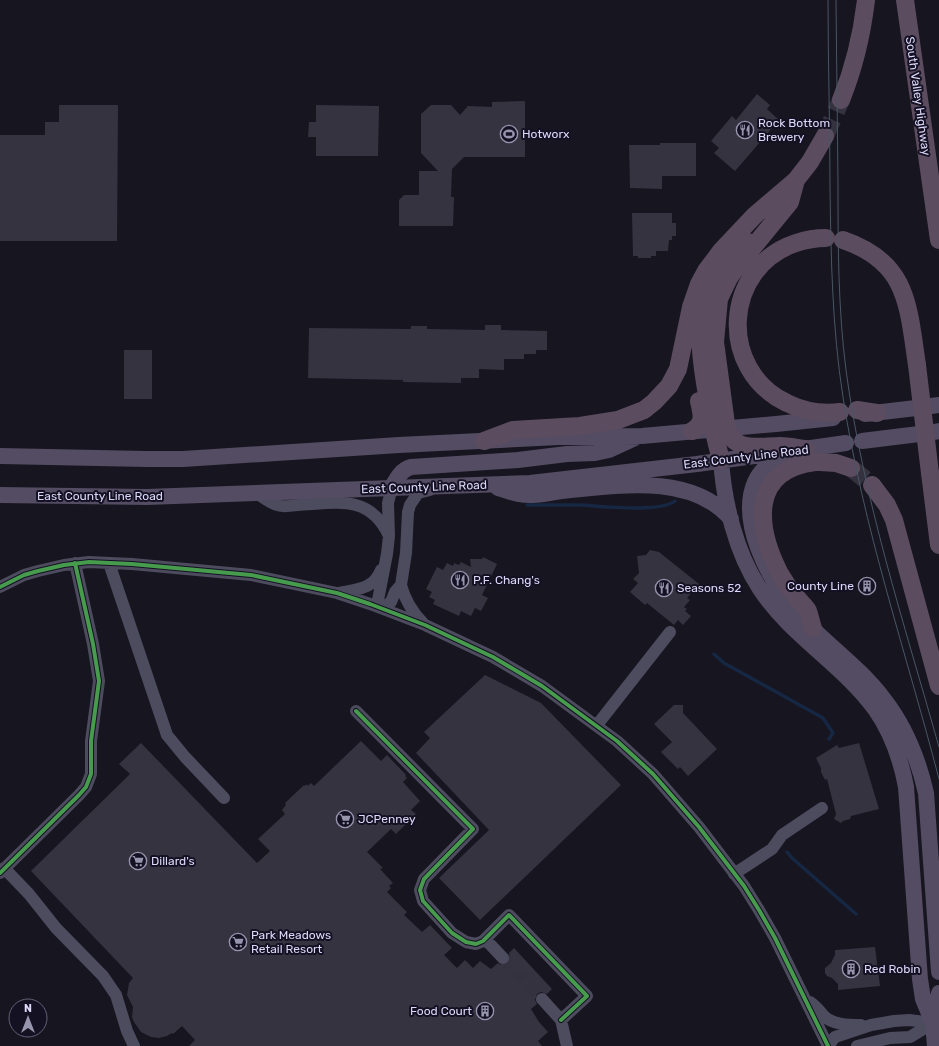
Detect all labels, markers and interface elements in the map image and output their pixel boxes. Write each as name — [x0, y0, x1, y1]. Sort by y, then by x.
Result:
street label: South Valley Highway — [903, 36, 933, 157]
place label: Rock Bottom Brewery — [758, 116, 830, 144]
restaurant icon: Rock Bottom Brewery — [735, 120, 755, 140]
sports icon: Hotworx — [499, 124, 519, 144]
place label: Hotworx — [522, 127, 570, 141]
street label: East County Line Road — [683, 442, 809, 472]
street label: East County Line Road — [361, 478, 487, 496]
street label: East County Line Road — [37, 489, 163, 503]
restaurant icon: P.F. Chang's — [450, 570, 470, 590]
place label: P.F. Chang's — [473, 573, 540, 587]
building icon: County Line — [857, 576, 877, 596]
restaurant icon: Seasons 52 — [654, 578, 674, 598]
place label: County Line — [787, 579, 854, 593]
place label: Seasons 52 — [677, 581, 741, 595]
supermarket icon: JCPenney — [335, 809, 355, 829]
place label: JCPenney — [358, 812, 416, 826]
supermarket icon: Dillard's — [128, 851, 148, 871]
place label: Dillard's — [151, 854, 195, 868]
place label: Park Meadows Retail Resort — [251, 928, 331, 956]
supermarket icon: Park Meadows Retail Resort — [228, 932, 248, 952]
building icon: Red Robin — [841, 959, 861, 979]
place label: Red Robin — [864, 962, 921, 976]
north arrow — [8, 998, 48, 1038]
building icon: Food Court — [475, 1001, 495, 1021]
text: N — [24, 1002, 32, 1015]
place label: Food Court — [410, 1004, 472, 1018]

